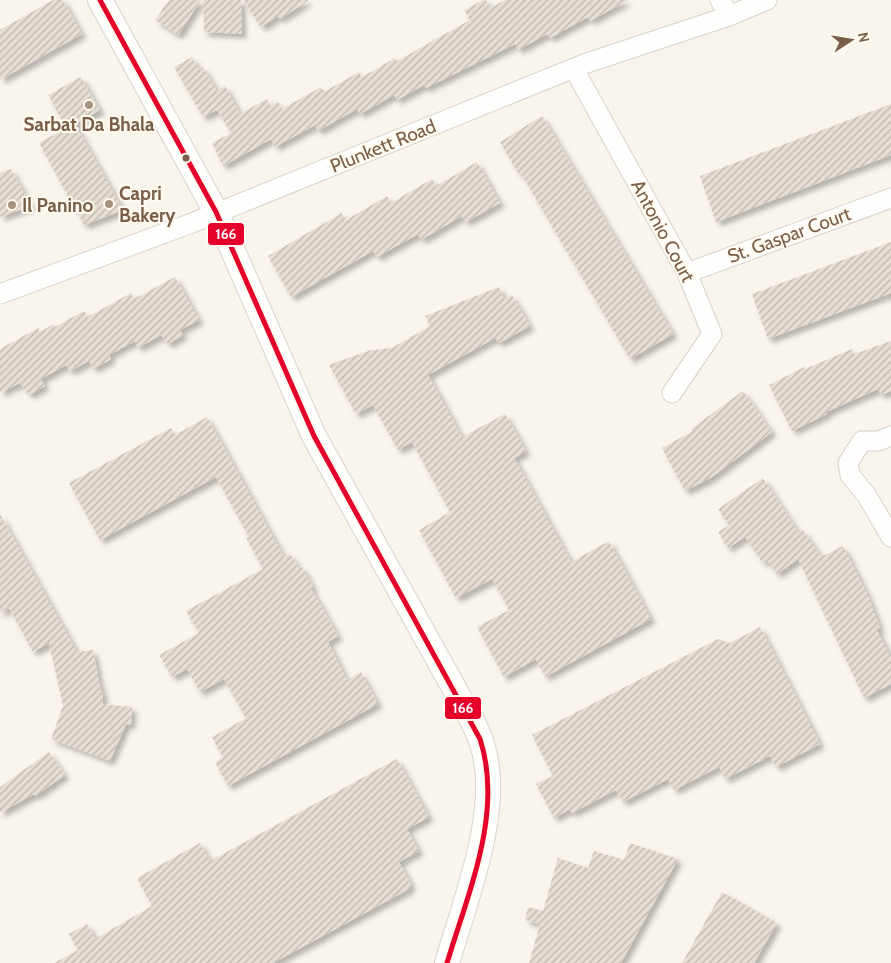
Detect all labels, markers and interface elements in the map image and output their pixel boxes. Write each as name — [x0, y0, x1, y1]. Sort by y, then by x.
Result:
north arrow — [826, 15, 876, 65]
text: N — [854, 31, 874, 44]
marker: Sarbat Da Bhala — [83, 99, 95, 111]
place label: Sarbat Da Bhala — [23, 113, 155, 136]
street label: Plunkett Road — [327, 114, 439, 178]
unlabelled marker — [181, 153, 191, 163]
street label: Antonio Court — [626, 176, 700, 287]
place label: Capri Bakery — [119, 182, 176, 227]
place label: Il Panino — [22, 194, 94, 217]
marker: Capri Bakery — [103, 198, 115, 210]
marker: Il Panino — [6, 199, 18, 211]
street label: St. Gaspar Court — [724, 202, 854, 268]
line badge: 166 — [207, 222, 245, 246]
text: 166 — [216, 225, 237, 243]
line badge: 166 — [444, 696, 482, 720]
text: 166 — [453, 699, 474, 717]

